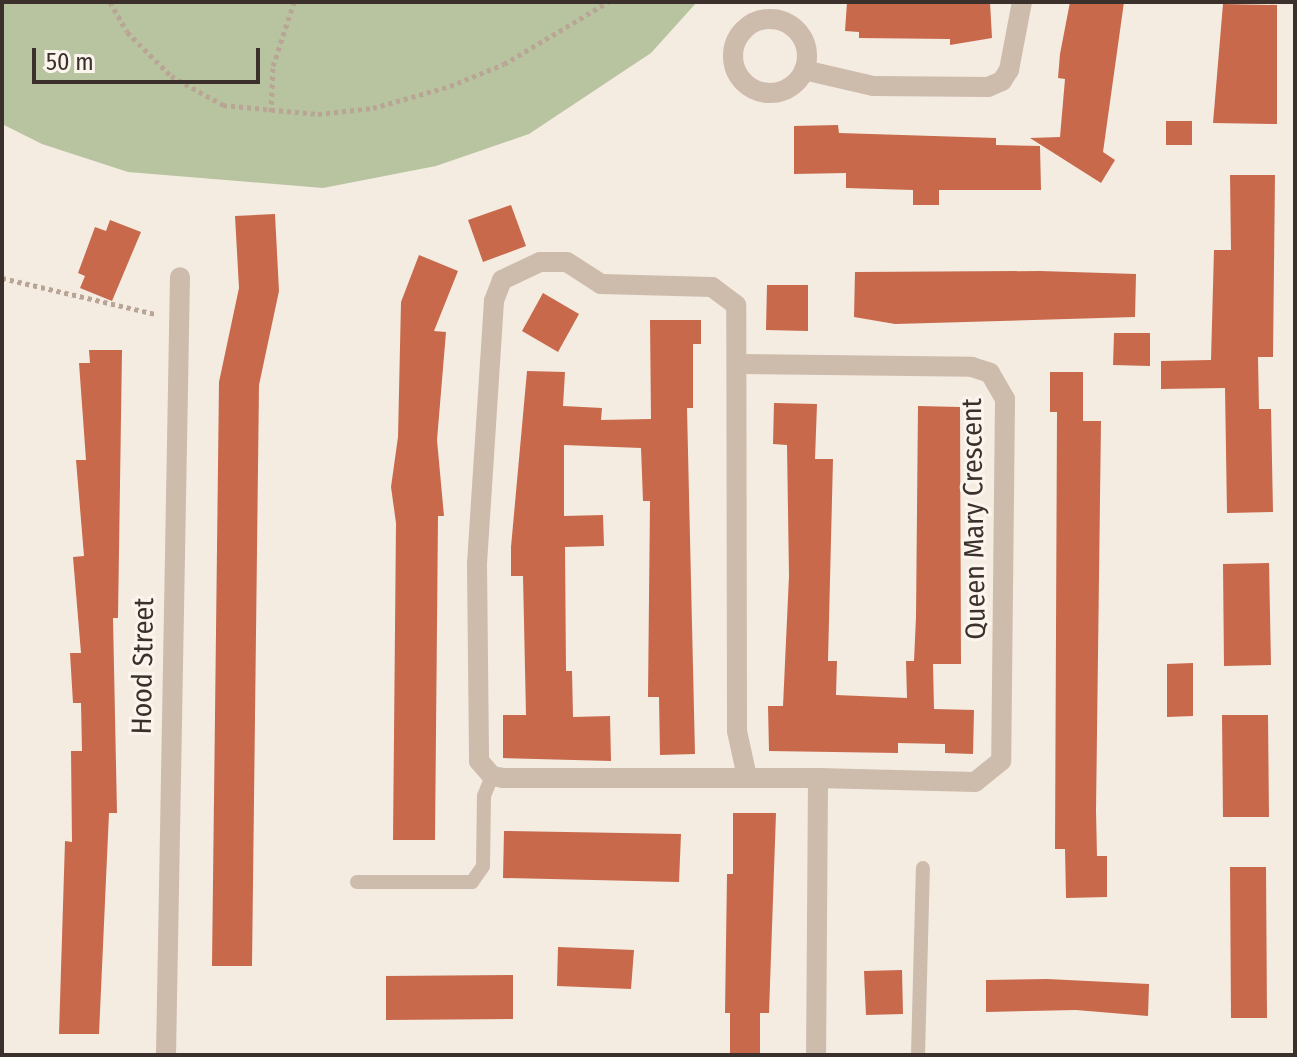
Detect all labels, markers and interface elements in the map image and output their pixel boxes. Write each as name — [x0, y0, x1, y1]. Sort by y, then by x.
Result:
scale bar — [36, 32, 264, 82]
text: 50 m — [46, 48, 94, 76]
street label: Queen Mary Crescent — [955, 398, 993, 640]
street label: Hood Street — [125, 597, 161, 735]

